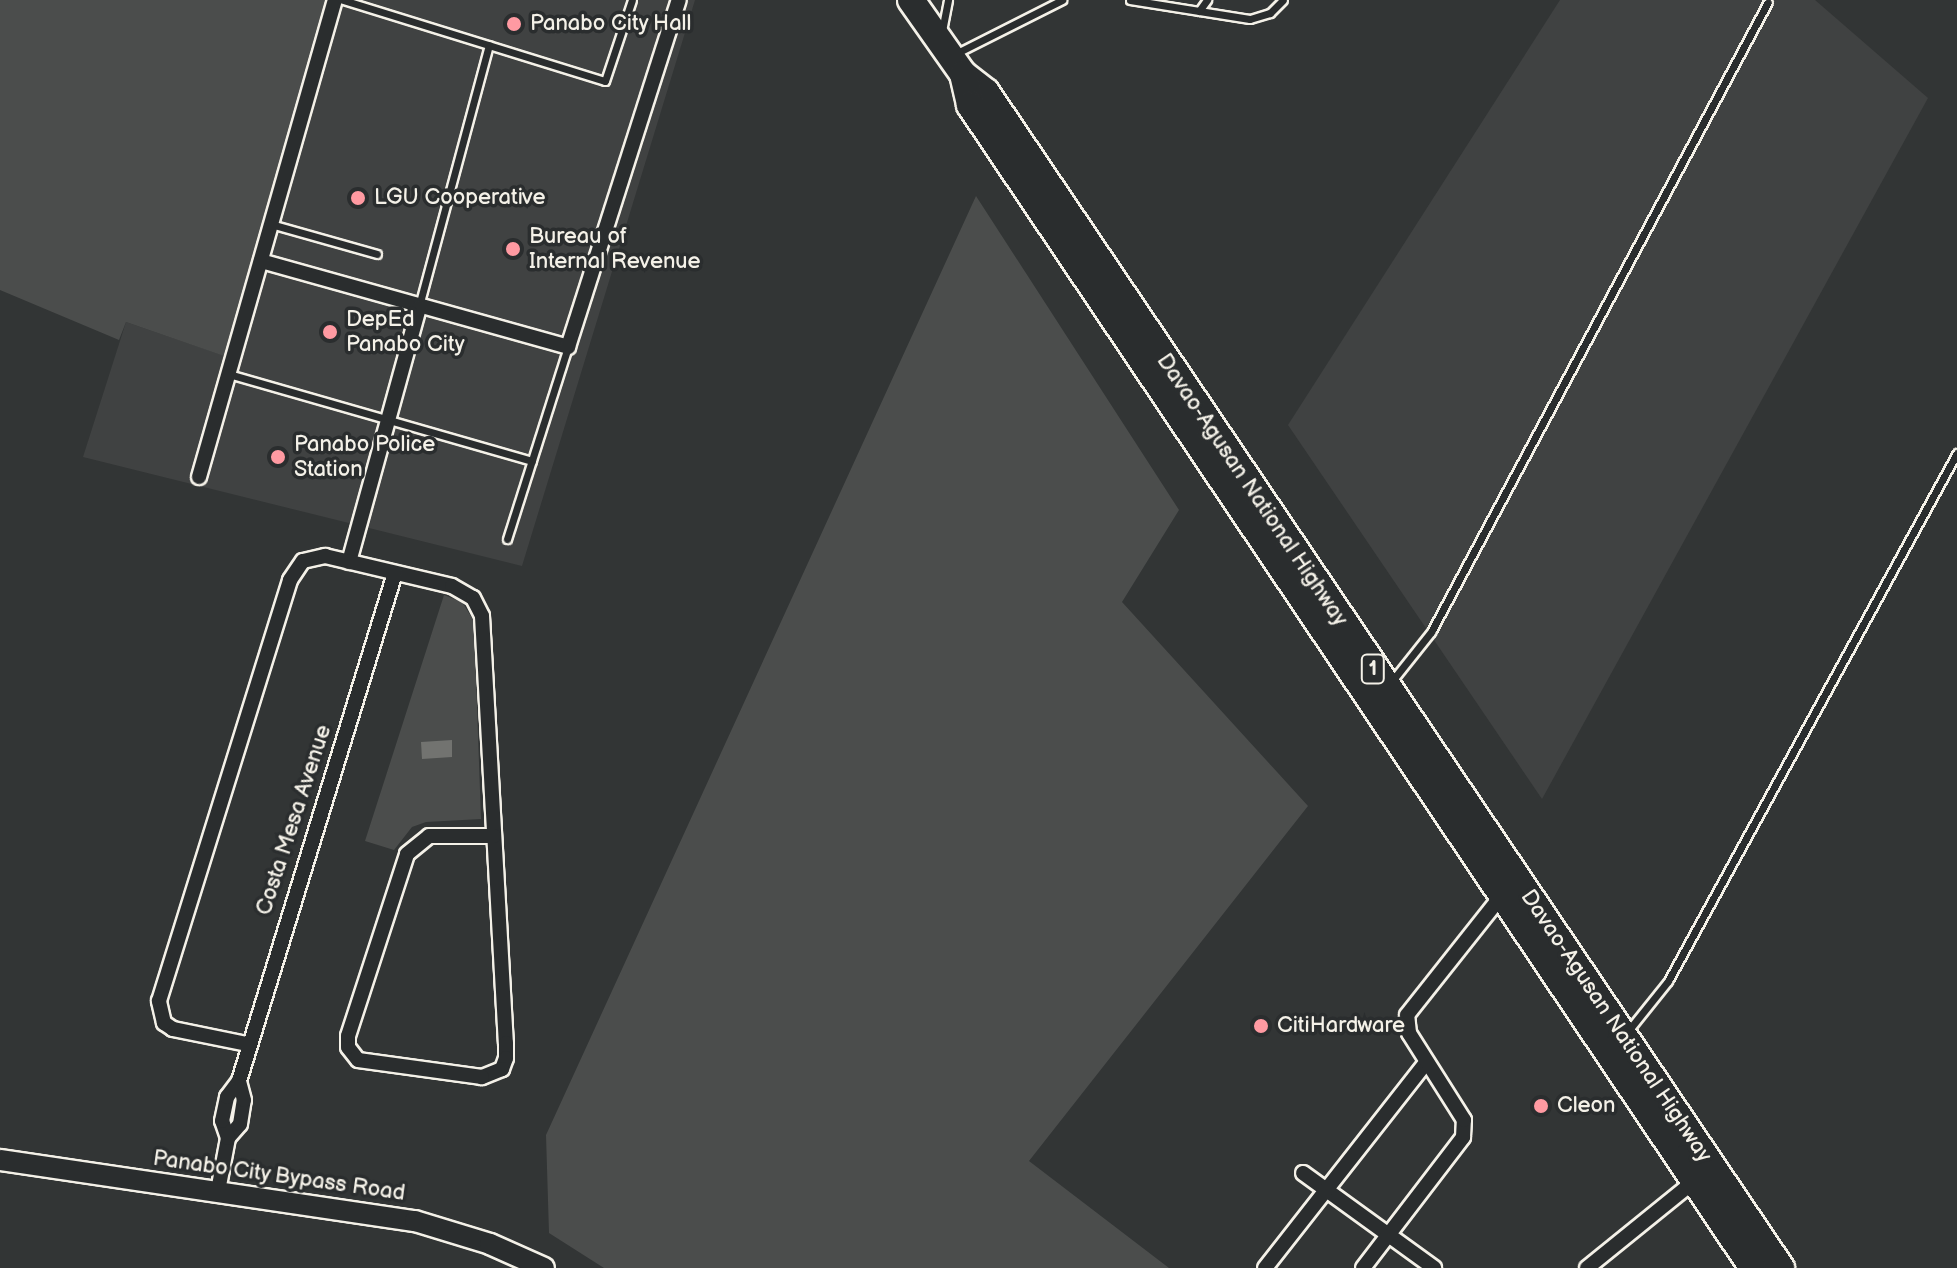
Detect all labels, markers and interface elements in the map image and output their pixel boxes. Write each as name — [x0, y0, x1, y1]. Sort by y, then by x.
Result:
place label: Panabo City Hall — [530, 11, 693, 37]
marker: Panabo City Hall — [505, 15, 523, 33]
place label: LGU Cooperative — [374, 185, 545, 211]
marker: LGU Cooperative — [349, 189, 367, 207]
place label: Bureau of Internal Revenue — [529, 223, 701, 274]
marker: Bureau of Internal Revenue — [504, 240, 522, 258]
place label: DepEd Panabo City — [346, 306, 465, 358]
marker: DepEd Panabo City — [321, 323, 339, 341]
street label: Davao-Agusan National Highway — [1151, 349, 1353, 631]
place label: Panabo Police Station — [294, 431, 435, 482]
marker: Panabo Police Station — [269, 448, 287, 466]
road number: 1 — [1359, 653, 1387, 685]
street label: Costa Mesa Avenue — [251, 721, 337, 919]
street label: Davao-Agusan National Highway — [1515, 885, 1717, 1167]
place label: CitiHardware — [1277, 1013, 1405, 1039]
marker: CitiHardware — [1252, 1017, 1270, 1035]
place label: Cleon — [1557, 1093, 1615, 1119]
marker: Cleon — [1532, 1097, 1550, 1115]
street label: Panabo City Bypass Road — [151, 1145, 407, 1207]

